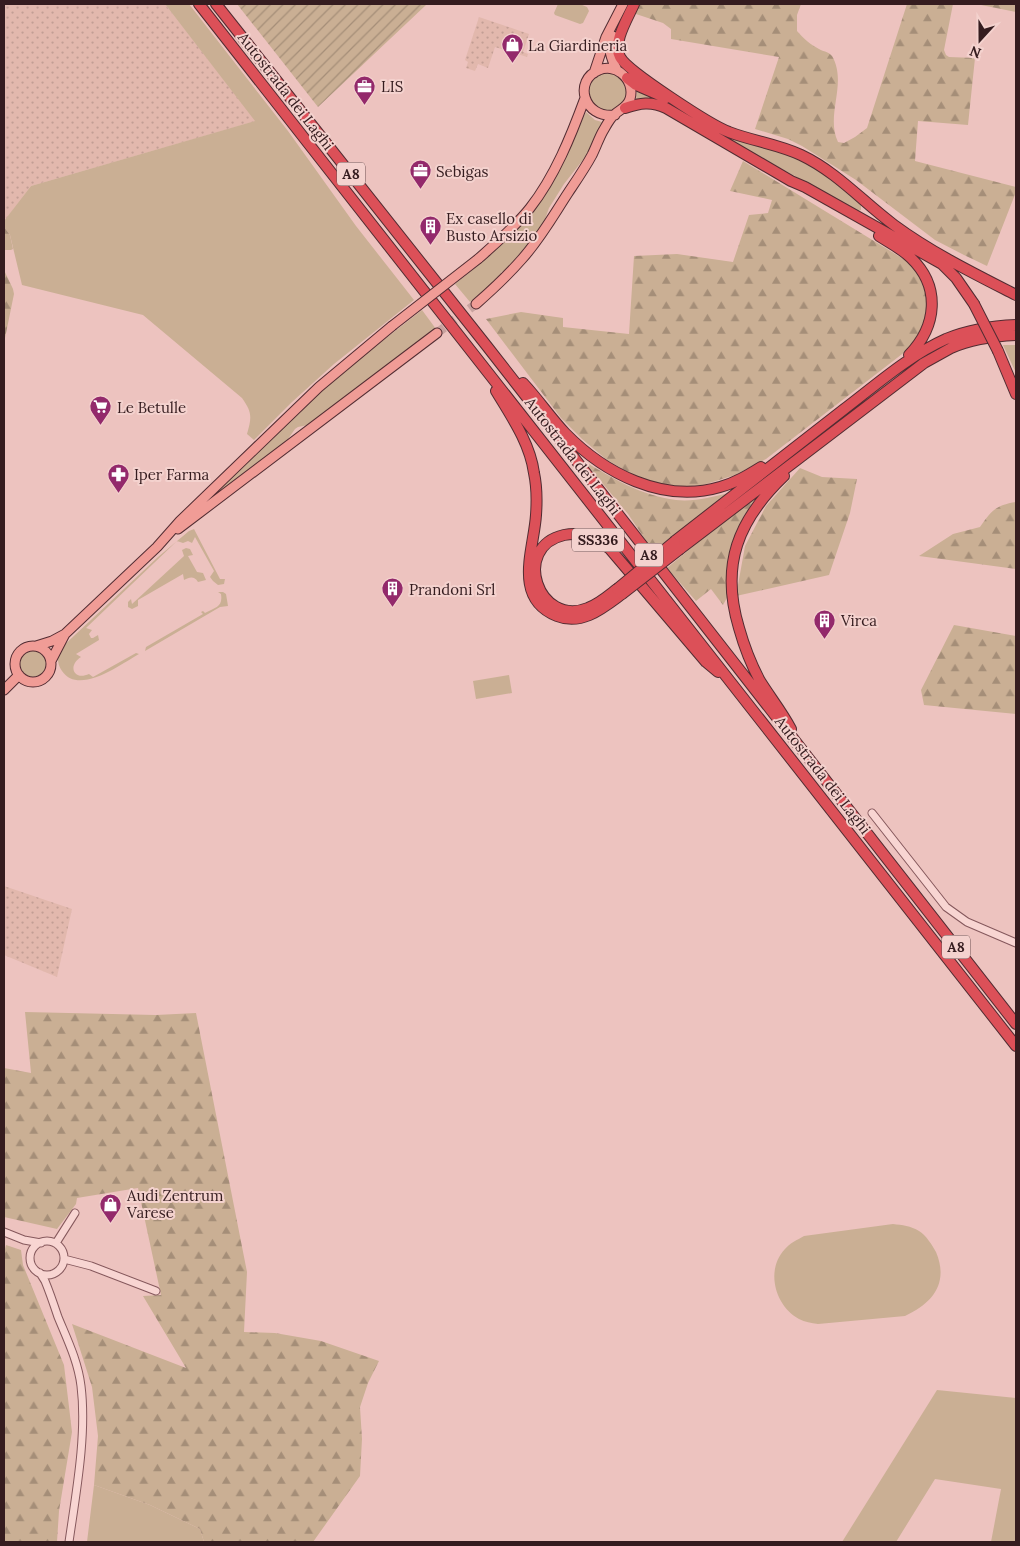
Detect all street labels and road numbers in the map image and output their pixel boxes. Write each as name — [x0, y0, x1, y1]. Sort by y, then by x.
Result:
street label: Autostrada dei Laghi — [233, 27, 338, 154]
road number: A8 — [337, 162, 365, 185]
street label: Autostrada dei Laghi — [520, 392, 625, 519]
road number: SS336 — [572, 528, 624, 552]
road number: A8 — [635, 544, 663, 566]
street label: Autostrada dei Laghi — [770, 711, 875, 838]
road number: A8 — [942, 936, 970, 959]

